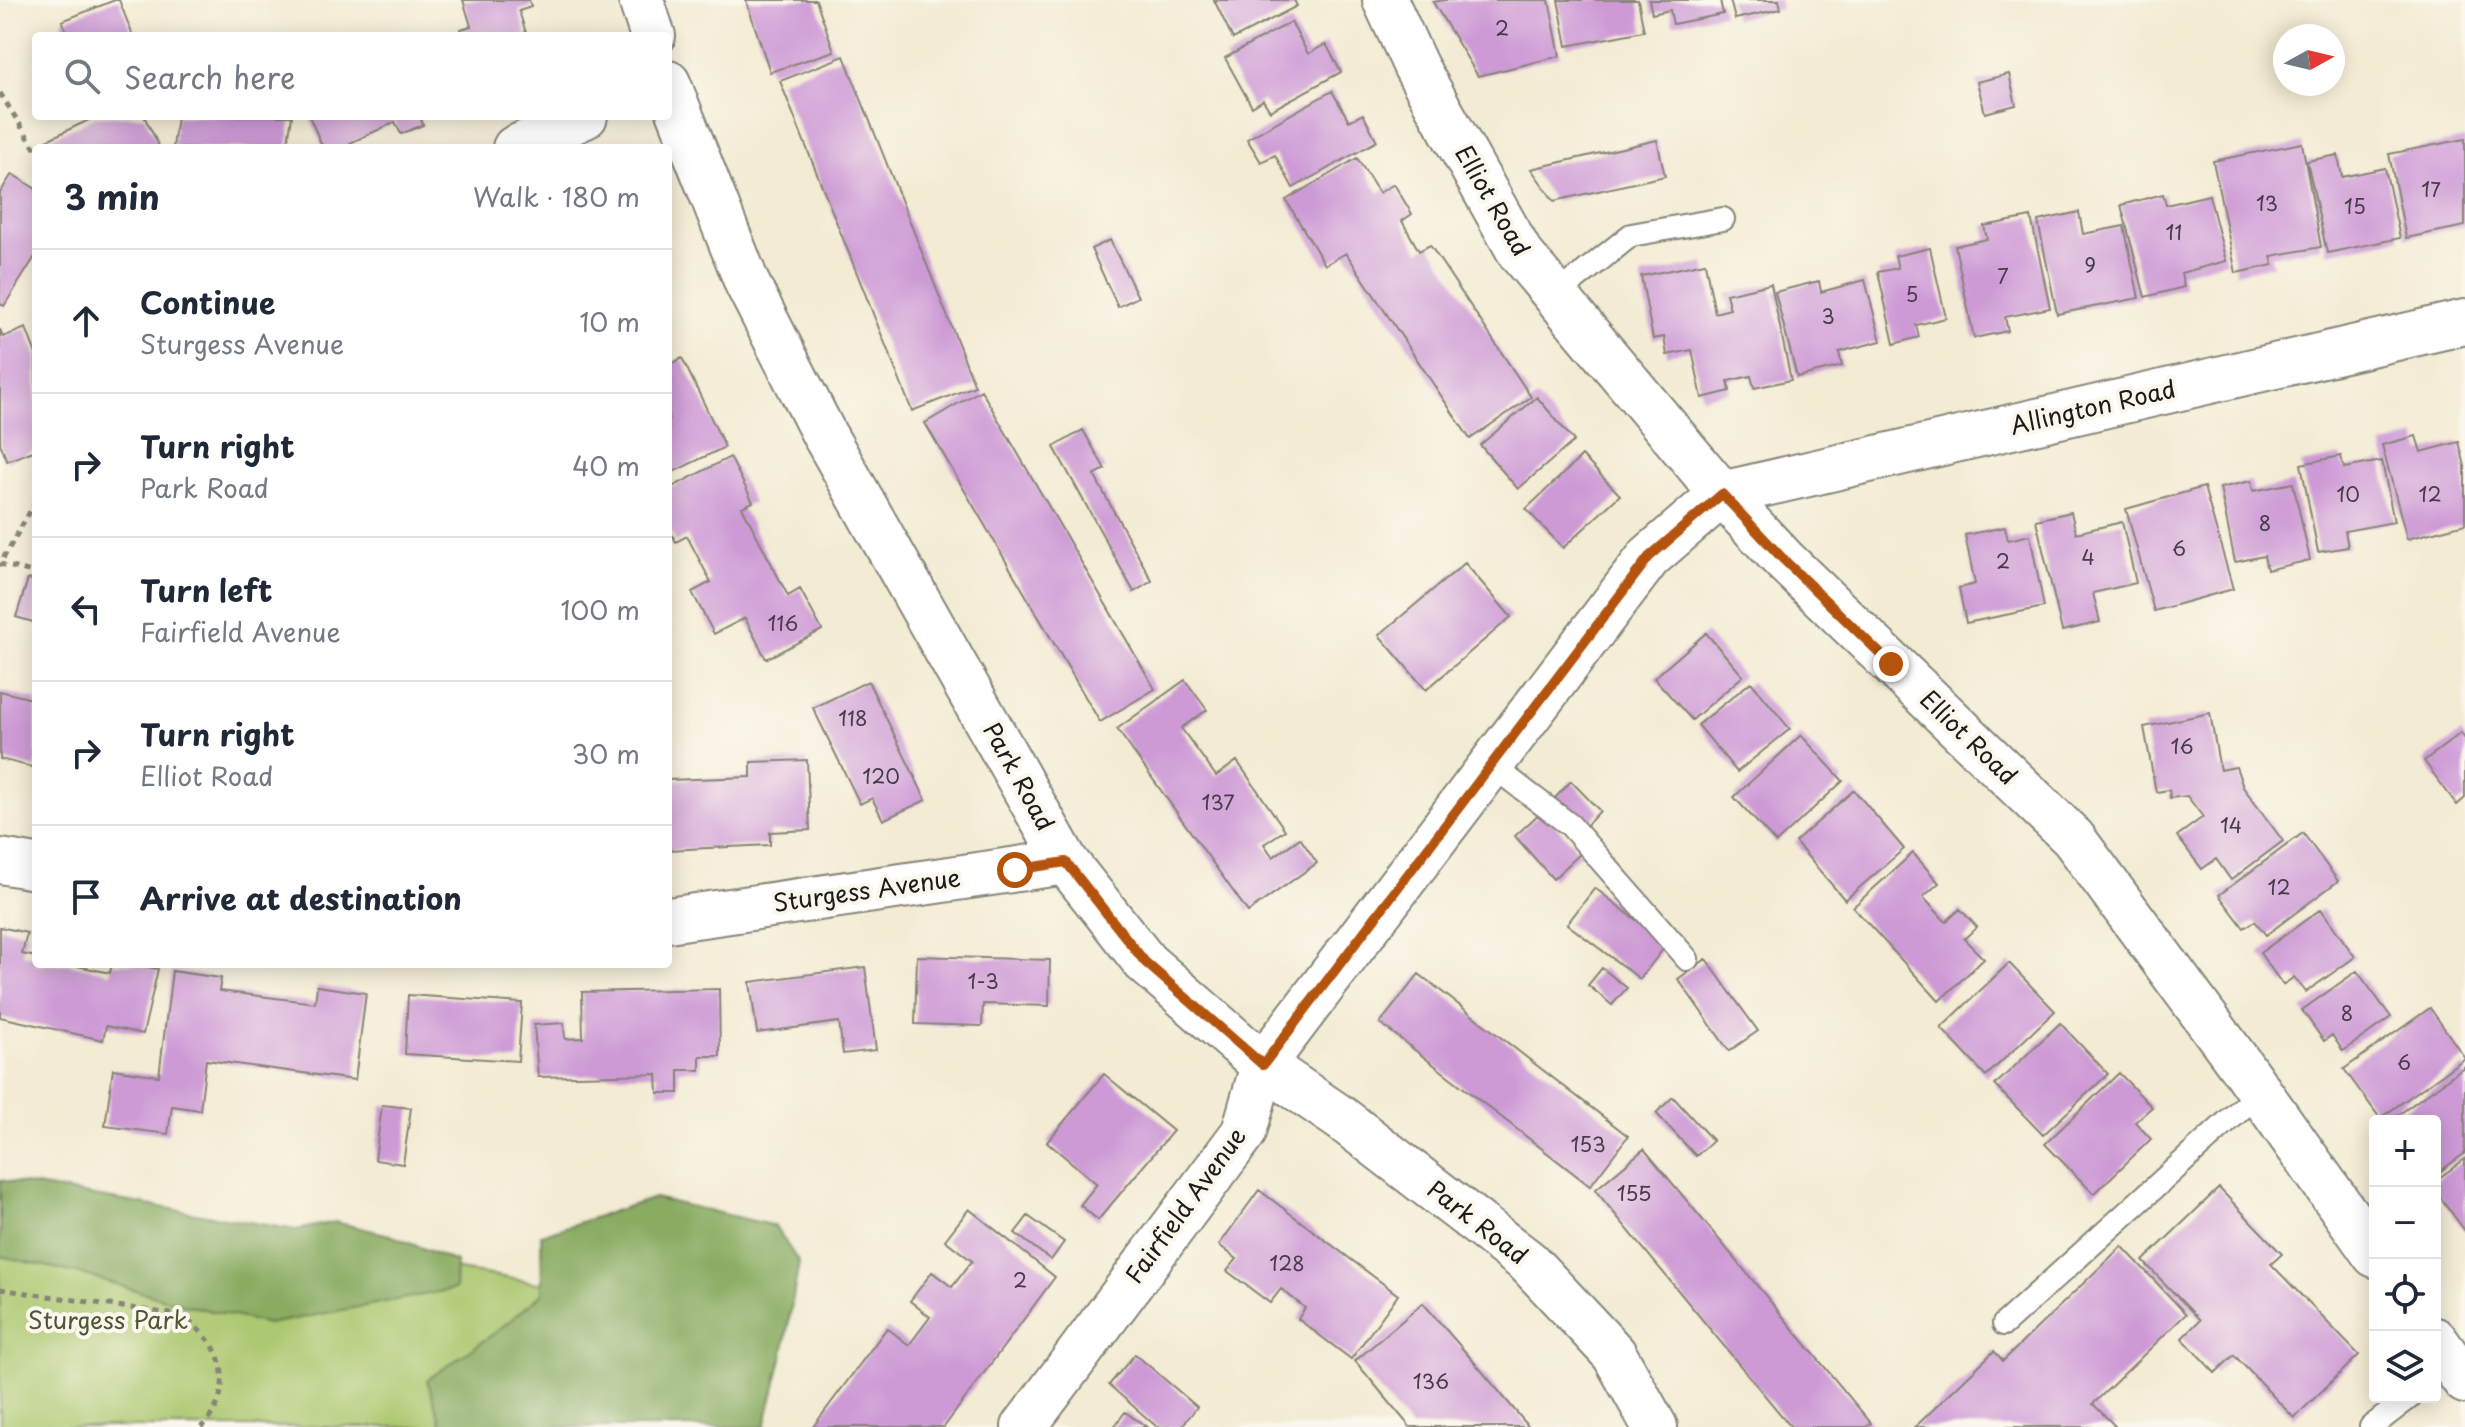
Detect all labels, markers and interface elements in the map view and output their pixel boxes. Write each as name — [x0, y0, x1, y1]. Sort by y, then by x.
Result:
house number: 2 — [1495, 13, 1509, 43]
north arrow — [2273, 24, 2345, 96]
search box — [32, 32, 672, 120]
icon: search — [60, 54, 104, 98]
text: Search here — [124, 54, 296, 99]
street label: Elliot Road — [1447, 138, 1540, 262]
text: 3 min — [64, 170, 160, 222]
house number: 17 — [2421, 174, 2441, 204]
text: Walk · 180 m — [473, 177, 640, 216]
house number: 13 — [2256, 188, 2278, 218]
house number: 15 — [2344, 191, 2366, 221]
house number: 11 — [2166, 217, 2182, 247]
house number: 9 — [2084, 250, 2096, 280]
house number: 7 — [1997, 261, 2009, 291]
text: Continue — [140, 279, 275, 324]
house number: 5 — [1906, 279, 1918, 309]
icon: ahead — [64, 299, 108, 343]
house number: 3 — [1821, 301, 1835, 331]
text: 10 m — [579, 302, 640, 341]
text: Sturgess Avenue — [140, 324, 344, 363]
street label: Allington Road — [2006, 370, 2179, 443]
text: Turn right — [140, 423, 295, 468]
icon: right — [64, 443, 108, 487]
text: 40 m — [572, 446, 640, 485]
text: Park Road — [140, 468, 269, 507]
house number: 10 — [2336, 479, 2360, 509]
house number: 12 — [2418, 479, 2442, 509]
house number: 8 — [2259, 508, 2271, 538]
house number: 6 — [2172, 533, 2186, 563]
house number: 4 — [2081, 542, 2095, 572]
house number: 2 — [1996, 546, 2010, 576]
text: Turn left — [140, 567, 272, 612]
icon: left — [64, 587, 108, 631]
text: 100 m — [560, 590, 640, 629]
house number: 116 — [768, 608, 798, 638]
text: Fairfield Avenue — [140, 612, 341, 651]
route end — [1873, 646, 1909, 682]
street label: Elliot Road — [1913, 681, 2026, 792]
house number: 118 — [838, 703, 868, 733]
text: Turn right — [140, 711, 295, 756]
street label: Park Road — [975, 715, 1064, 837]
icon: right — [64, 731, 108, 775]
house number: 16 — [2171, 731, 2194, 761]
text: 30 m — [572, 734, 640, 773]
text: Elliot Road — [140, 756, 273, 795]
house number: 120 — [862, 761, 900, 791]
house number: 137 — [1201, 787, 1235, 817]
house number: 14 — [2220, 810, 2242, 840]
route start — [997, 852, 1033, 888]
street label: Sturgess Avenue — [771, 858, 963, 920]
house number: 12 — [2267, 872, 2291, 902]
icon: arrive — [64, 875, 108, 919]
text: Arrive at destination — [140, 875, 462, 920]
house number: 1-3 — [967, 966, 999, 996]
house number: 8 — [2341, 998, 2353, 1028]
house number: 6 — [2397, 1047, 2411, 1077]
map controls — [2369, 1115, 2441, 1403]
button: + — [2369, 1115, 2441, 1187]
street label: Fairfield Avenue — [1115, 1119, 1253, 1290]
house number: 153 — [1570, 1129, 1606, 1159]
street label: Park Road — [1420, 1171, 1536, 1272]
house number: 155 — [1617, 1178, 1651, 1208]
button: − — [2369, 1187, 2441, 1259]
house number: 128 — [1269, 1248, 1305, 1278]
button: locate — [2369, 1259, 2441, 1331]
house number: 2 — [1013, 1265, 1027, 1295]
park label: Sturgess Park — [28, 1301, 188, 1337]
button: layers — [2369, 1331, 2441, 1403]
house number: 136 — [1413, 1366, 1449, 1396]

